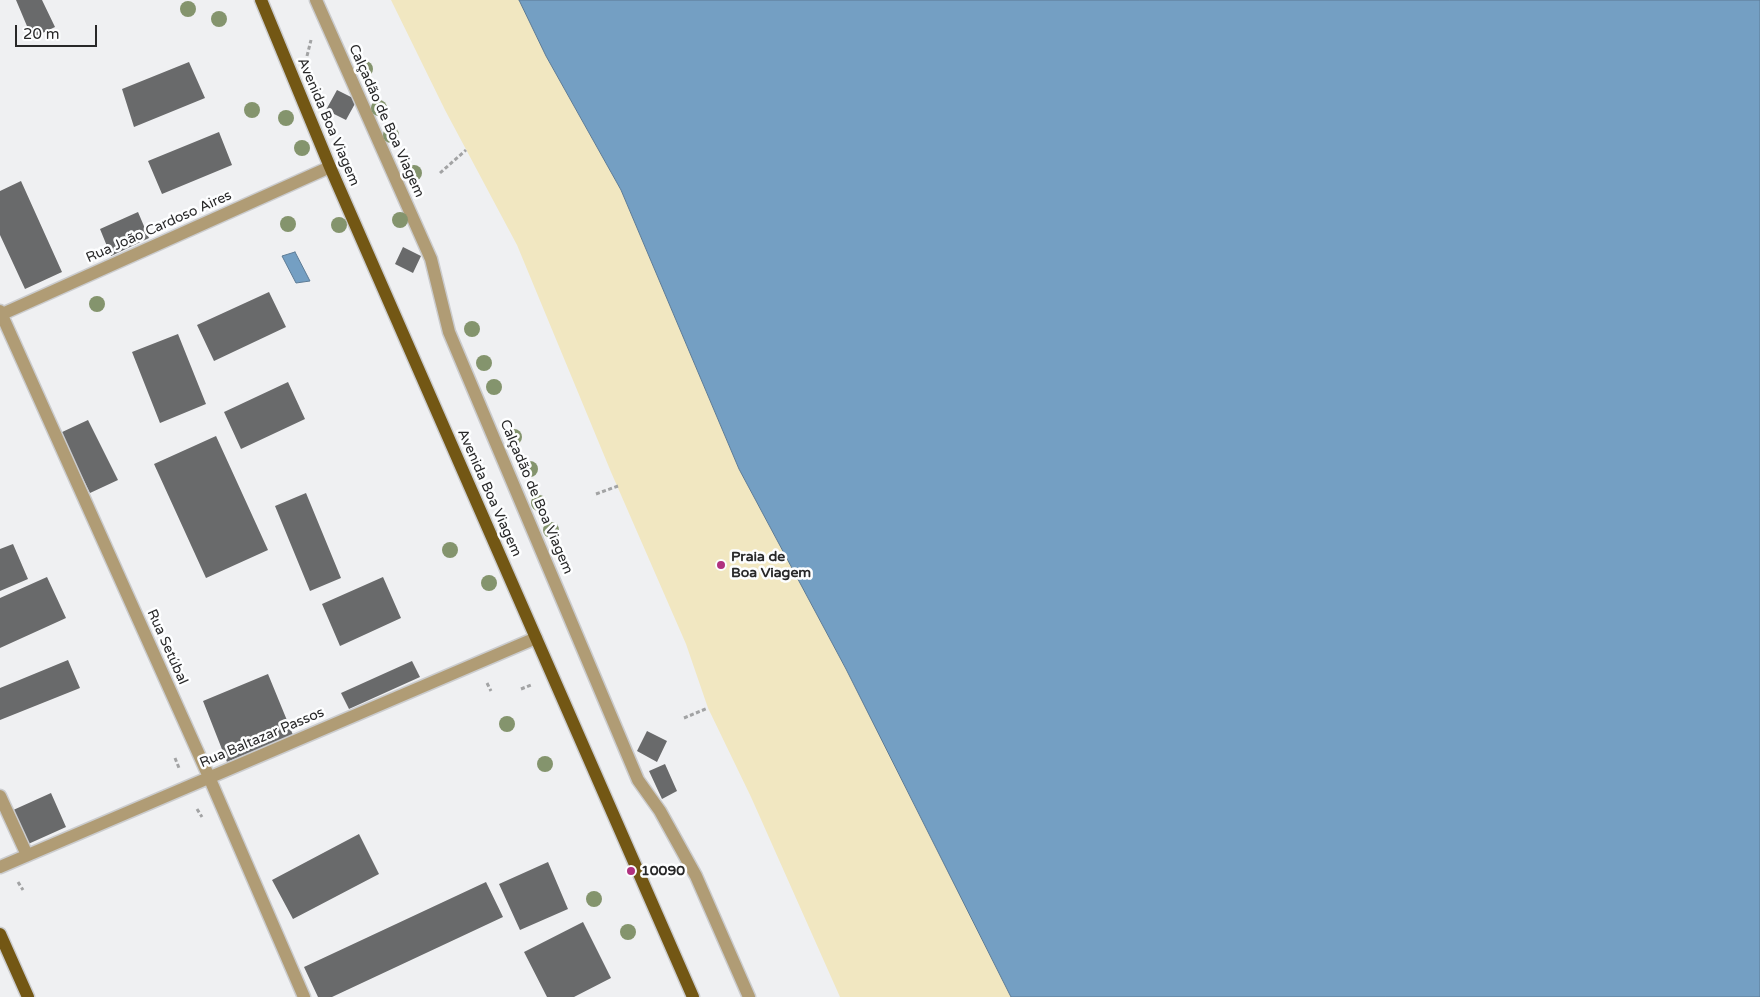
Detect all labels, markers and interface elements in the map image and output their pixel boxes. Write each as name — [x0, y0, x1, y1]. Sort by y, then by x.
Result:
scale bar — [18, 15, 100, 47]
text: 20 m — [23, 25, 60, 43]
street label: Calçadão de Boa Viagem — [345, 42, 427, 200]
street label: Avenida Boa Viagem — [293, 55, 363, 189]
street label: Rua João Cardoso Aires — [84, 187, 234, 267]
street label: Calçadão de Boa Viagem — [496, 417, 576, 577]
street label: Avenida Boa Viagem — [453, 427, 525, 559]
place label: Praia de Boa Viagem — [731, 549, 811, 582]
marker: Praia de Boa Viagem — [715, 559, 727, 571]
street label: Rua Setúbal — [143, 607, 191, 687]
street label: Rua Baltazar Passos — [197, 704, 327, 772]
place label: 10090 — [641, 863, 685, 879]
marker: 10090 — [625, 865, 637, 877]

